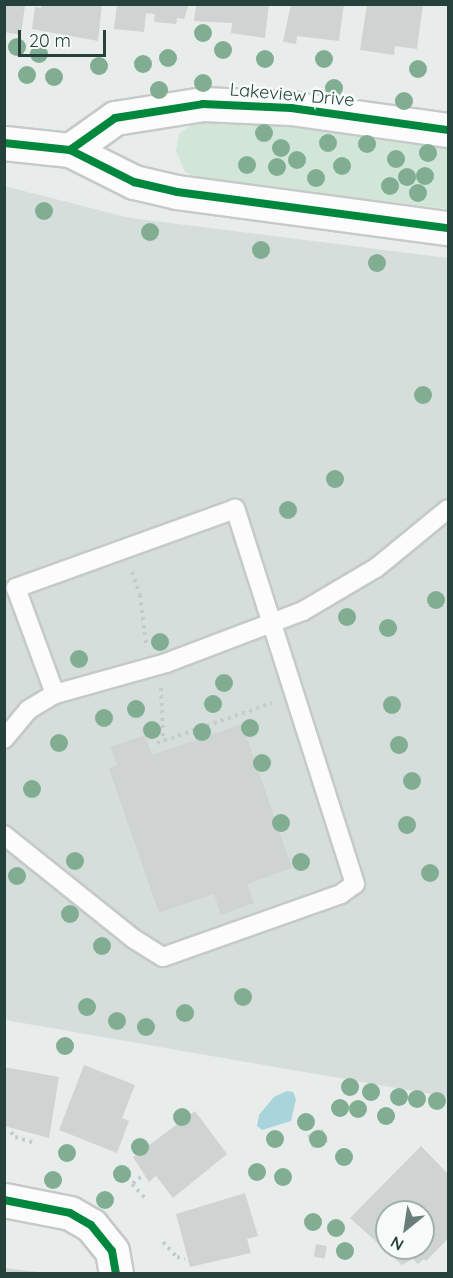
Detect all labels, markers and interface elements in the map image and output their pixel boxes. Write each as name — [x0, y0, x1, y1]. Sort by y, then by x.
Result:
scale bar — [21, 18, 110, 56]
text: 20 m — [29, 29, 71, 52]
street label: Lakeview Drive — [229, 79, 355, 111]
north arrow — [375, 1200, 435, 1260]
text: N — [387, 1232, 407, 1255]

